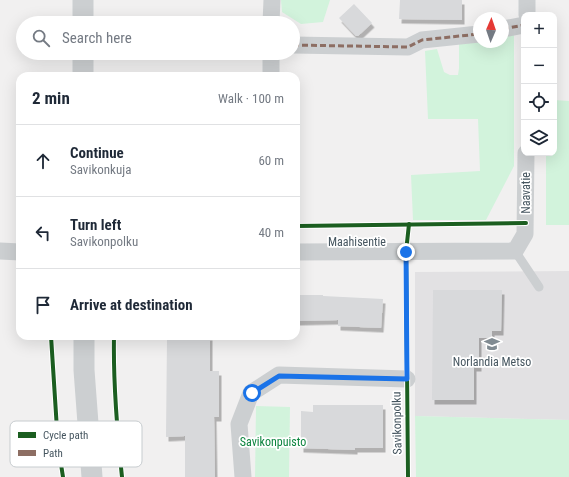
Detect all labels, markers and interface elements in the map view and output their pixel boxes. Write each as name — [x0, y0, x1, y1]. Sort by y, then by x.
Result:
north arrow — [473, 12, 509, 48]
map controls — [521, 12, 557, 156]
button: + — [521, 12, 557, 48]
search box — [16, 16, 300, 60]
icon: search — [30, 27, 52, 49]
text: Search here — [62, 29, 132, 47]
button: − — [521, 48, 557, 84]
button: locate — [521, 84, 557, 120]
text: 2 min — [32, 88, 70, 108]
text: Walk · 100 m — [218, 91, 284, 106]
button: layers — [521, 120, 557, 156]
text: Continue — [70, 144, 124, 162]
icon: ahead — [32, 150, 54, 172]
text: 60 m — [258, 153, 284, 168]
text: Savikonkuja — [70, 162, 131, 177]
street label: Naavatie — [519, 172, 533, 214]
text: Turn left — [70, 216, 121, 234]
icon: left — [32, 222, 54, 244]
text: 40 m — [258, 225, 284, 240]
text: Savikonpolku — [70, 234, 138, 249]
street label: Maahisentie — [328, 235, 386, 249]
route end — [397, 243, 415, 261]
icon: arrive — [32, 294, 54, 316]
text: Arrive at destination — [70, 296, 193, 314]
school or university icon: Norlandia Metso — [483, 335, 501, 353]
place label: Norlandia Metso — [453, 355, 531, 369]
route start — [243, 384, 261, 402]
street label: Savikonpolku — [389, 391, 405, 455]
legend — [10, 421, 142, 467]
text: Cycle path — [43, 429, 88, 442]
park label: Savikonpuisto — [240, 435, 306, 449]
text: Path — [43, 447, 63, 460]

